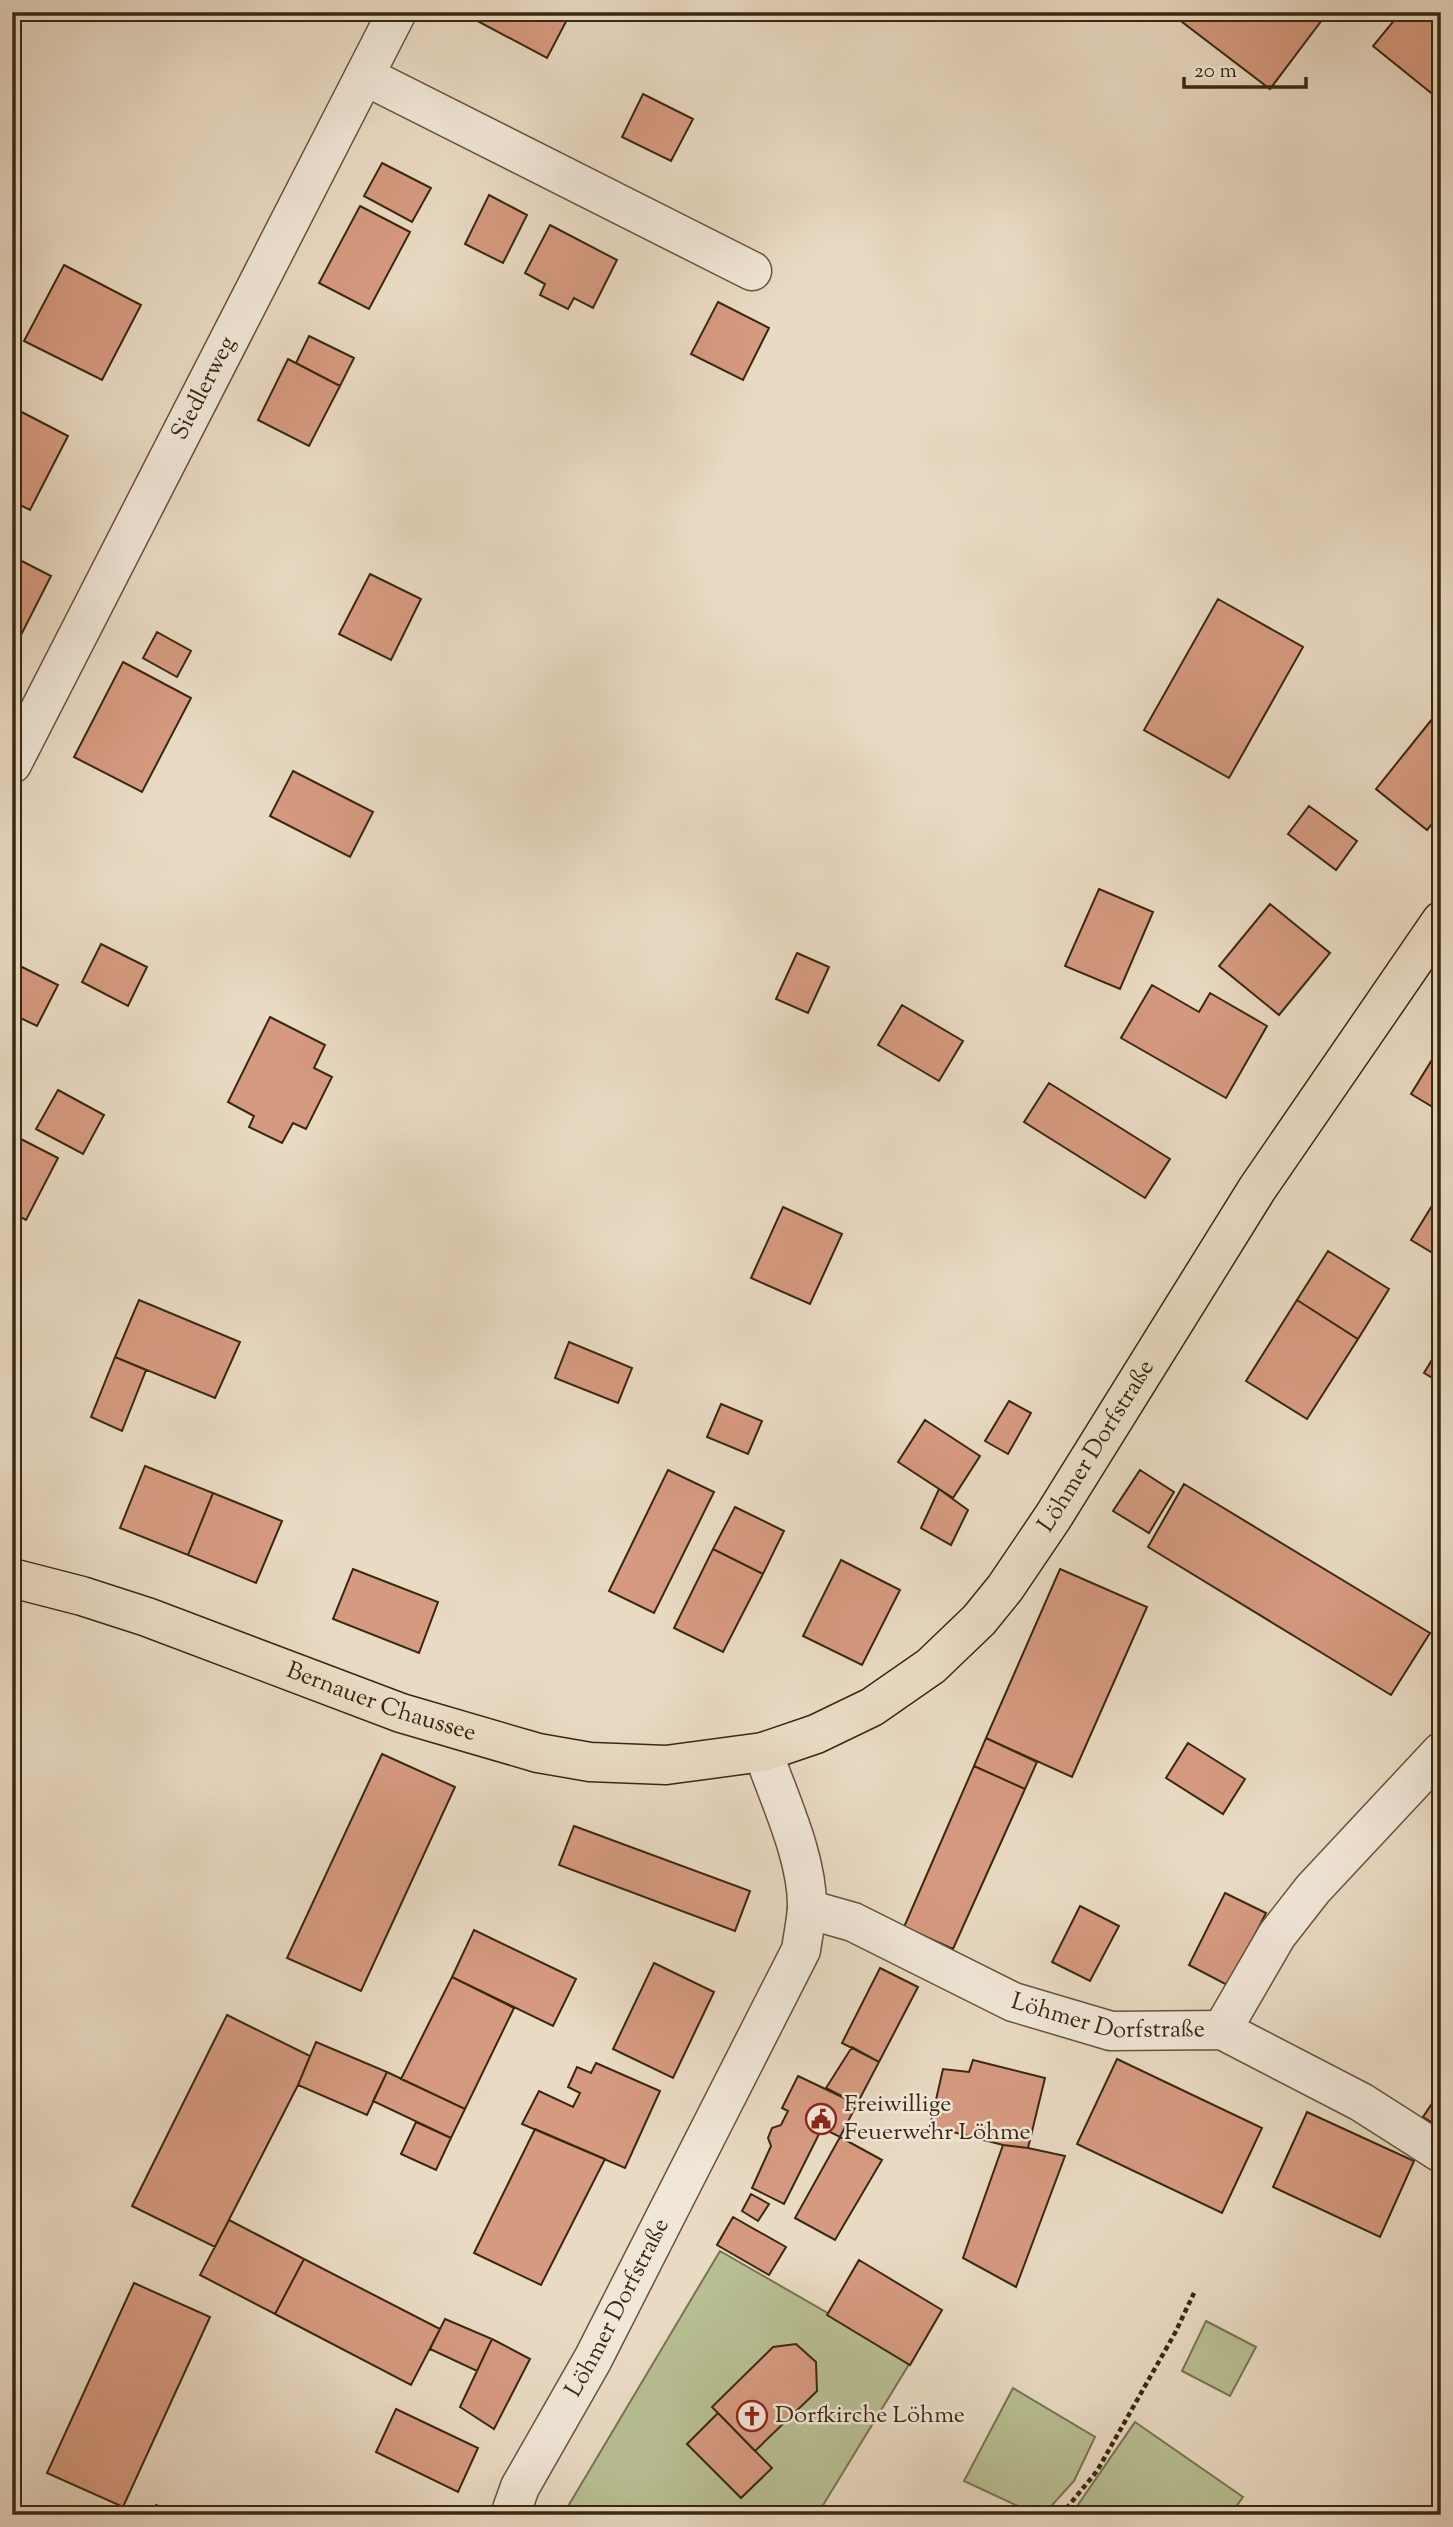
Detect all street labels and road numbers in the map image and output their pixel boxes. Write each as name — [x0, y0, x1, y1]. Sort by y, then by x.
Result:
street label: Siedlerweg — [164, 330, 245, 446]
street label: Löhmer Dorfstraße — [1030, 1354, 1163, 1540]
street label: Bernauer Chaussee — [281, 1654, 480, 1751]
street label: Löhmer Dorfstraße — [1007, 1985, 1205, 2048]
street label: Löhmer Dorfstraße — [557, 2213, 679, 2404]

